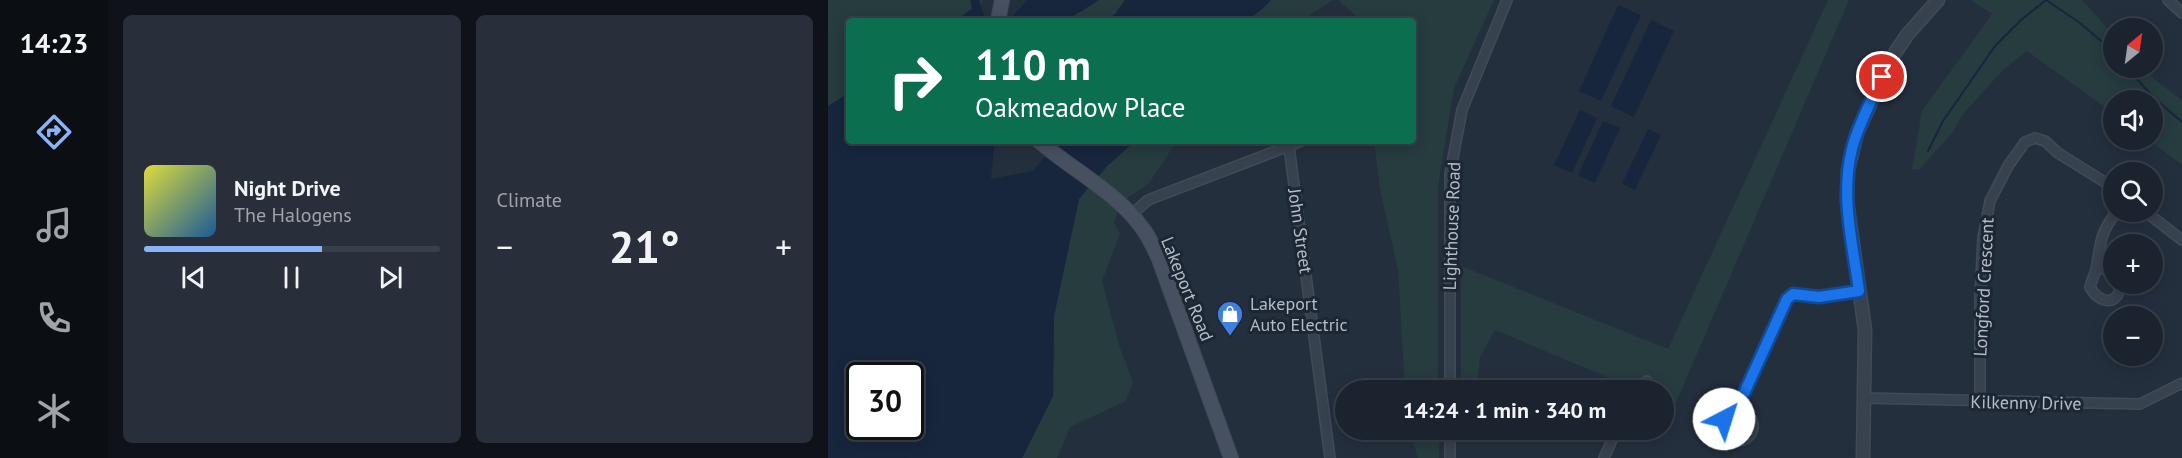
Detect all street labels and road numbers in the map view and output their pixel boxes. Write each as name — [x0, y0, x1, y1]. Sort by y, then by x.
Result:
street label: Lighthouse Road — [1438, 161, 1465, 291]
street label: John Street — [1283, 186, 1318, 275]
street label: Longford Crescent — [1968, 217, 1999, 357]
street label: Lakeport Road — [1156, 233, 1219, 344]
street label: Kilkenny Drive — [1970, 390, 2082, 415]

